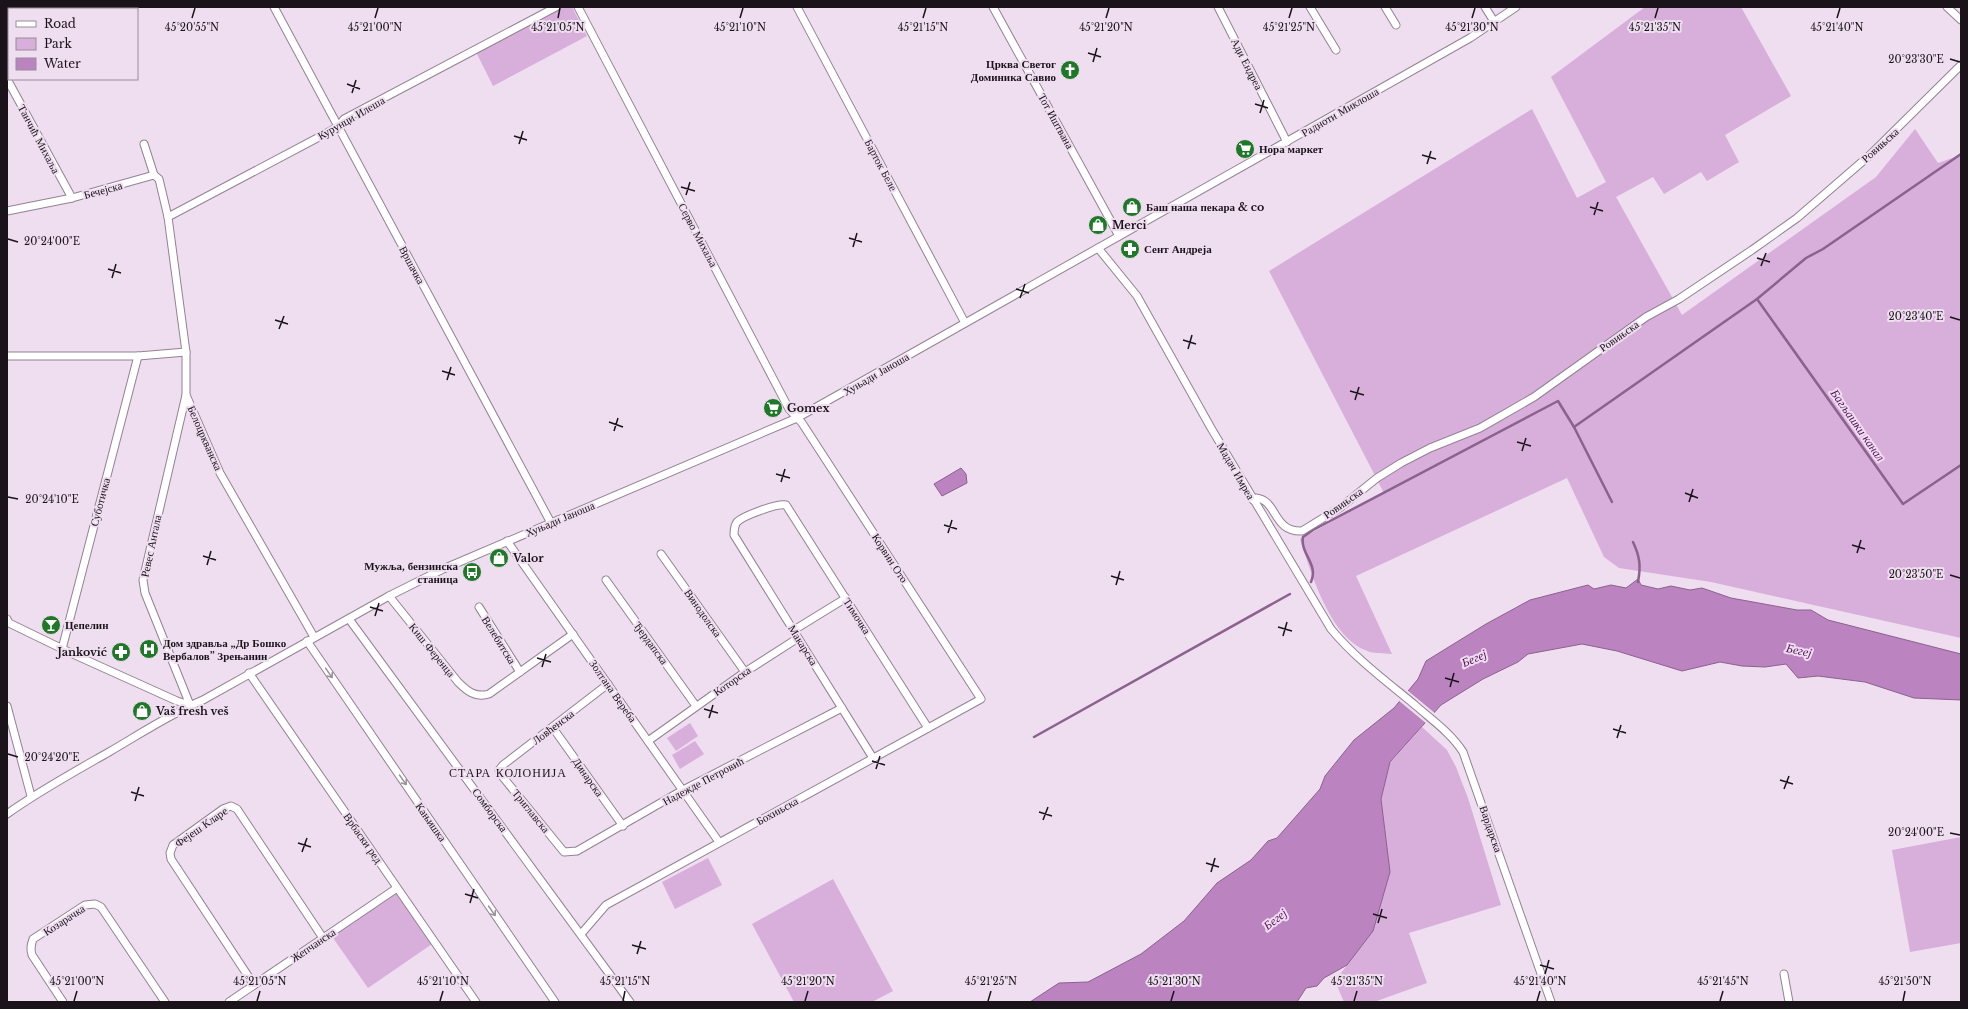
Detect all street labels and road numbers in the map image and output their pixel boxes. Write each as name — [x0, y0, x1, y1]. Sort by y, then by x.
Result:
street label: Ади Ендреа — [1228, 36, 1266, 92]
street label: Радноти Миклоша — [1299, 84, 1381, 140]
street label: Тот Иштвана — [1035, 91, 1077, 151]
street label: Курунци Илеша — [315, 93, 387, 143]
street label: Танчић Михаља — [15, 102, 63, 176]
street label: Ровињска — [1858, 125, 1902, 165]
street label: Барток Беле — [861, 137, 901, 193]
street label: Бечејска — [82, 178, 124, 202]
street label: Серво Михаља — [675, 201, 721, 269]
street label: Вршачка — [396, 243, 428, 287]
street label: Ровињска — [1596, 317, 1642, 355]
street label: Хуњади Јаноша — [841, 349, 912, 399]
street label: Белоцркванска — [184, 403, 226, 473]
street label: Мадач Имреа — [1214, 440, 1258, 502]
street label: Суботичка — [87, 476, 113, 528]
street label: Ровињска — [1320, 484, 1366, 522]
street label: Хуњади Јаноша — [523, 498, 597, 540]
street label: Ревес Антала — [138, 513, 164, 578]
street label: Корвин Ото — [869, 531, 911, 586]
street label: Винодолска — [681, 586, 725, 640]
street label: Тимочка — [840, 595, 874, 637]
street label: Велебитска — [479, 613, 519, 667]
street label: Ђердапска — [631, 619, 671, 667]
street label: Киш Ференца — [406, 620, 458, 680]
street label: Макарска — [785, 622, 821, 668]
street label: Золтана Вереба — [586, 657, 640, 725]
street label: Которска — [710, 663, 754, 699]
street label: Ловћенска — [529, 707, 577, 747]
street label: Надежде Петровић — [660, 753, 746, 808]
street label: Динарска — [569, 755, 607, 799]
street label: Сомборска — [469, 785, 511, 835]
street label: Триглавска — [509, 786, 553, 836]
street label: Бохињска — [754, 794, 801, 828]
street label: Кањишка — [413, 800, 450, 844]
street label: Фејеш Кларе — [172, 804, 230, 850]
street label: Вардарска — [1476, 804, 1506, 854]
street label: Врбаски ред — [341, 810, 386, 866]
street label: Козарачка — [40, 901, 88, 939]
street label: Жепчанска — [288, 925, 338, 965]

